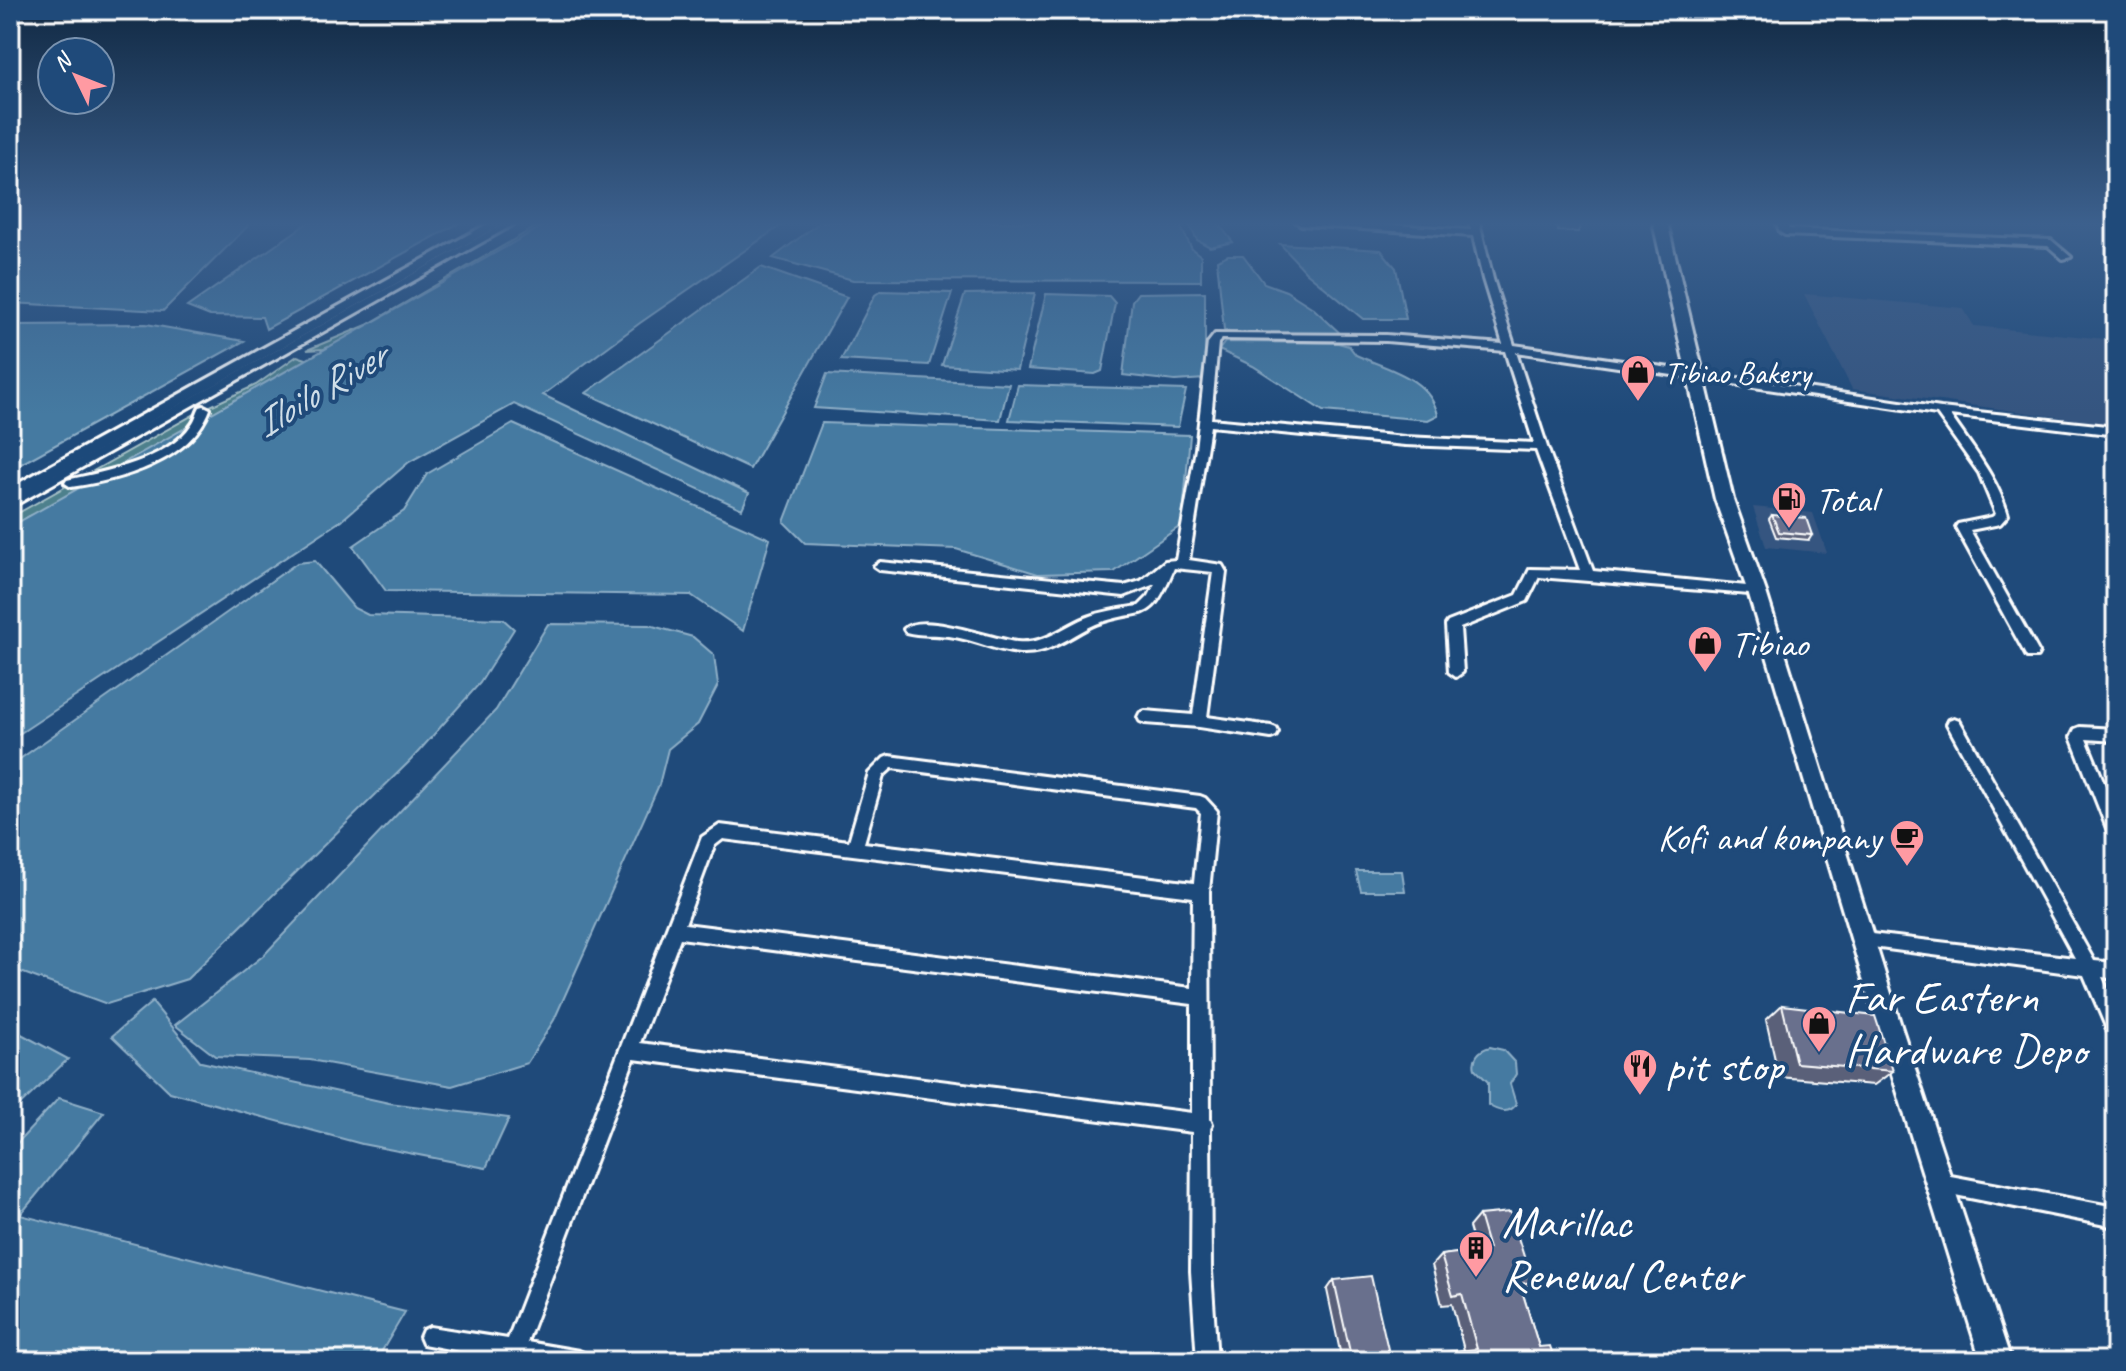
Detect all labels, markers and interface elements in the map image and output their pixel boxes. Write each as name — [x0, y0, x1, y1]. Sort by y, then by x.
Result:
north arrow — [36, 36, 116, 116]
text: N — [47, 46, 79, 78]
water label: Iloilo River — [245, 327, 402, 449]
place label: Tibiao Bakery — [1664, 352, 1814, 393]
shop icon: Tibiao Bakery — [1619, 353, 1657, 403]
place label: Total — [1815, 476, 1883, 523]
fuel station icon: Total — [1770, 480, 1808, 530]
place label: Tibiao — [1731, 620, 1811, 667]
shop icon: Tibiao — [1686, 624, 1724, 674]
place label: Kofi and kompany — [1658, 814, 1884, 861]
cafe icon: Kofi and kompany — [1888, 818, 1926, 868]
place label: Far Eastern Hardware Depo — [1845, 968, 2091, 1079]
shop icon: Far Eastern Hardware Depo — [1800, 1004, 1838, 1054]
place label: pit stop — [1666, 1037, 1785, 1095]
restaurant icon: pit stop — [1621, 1047, 1659, 1097]
place label: Marillac Renewal Center — [1502, 1193, 1746, 1304]
building icon: Marillac Renewal Center — [1457, 1229, 1495, 1279]

